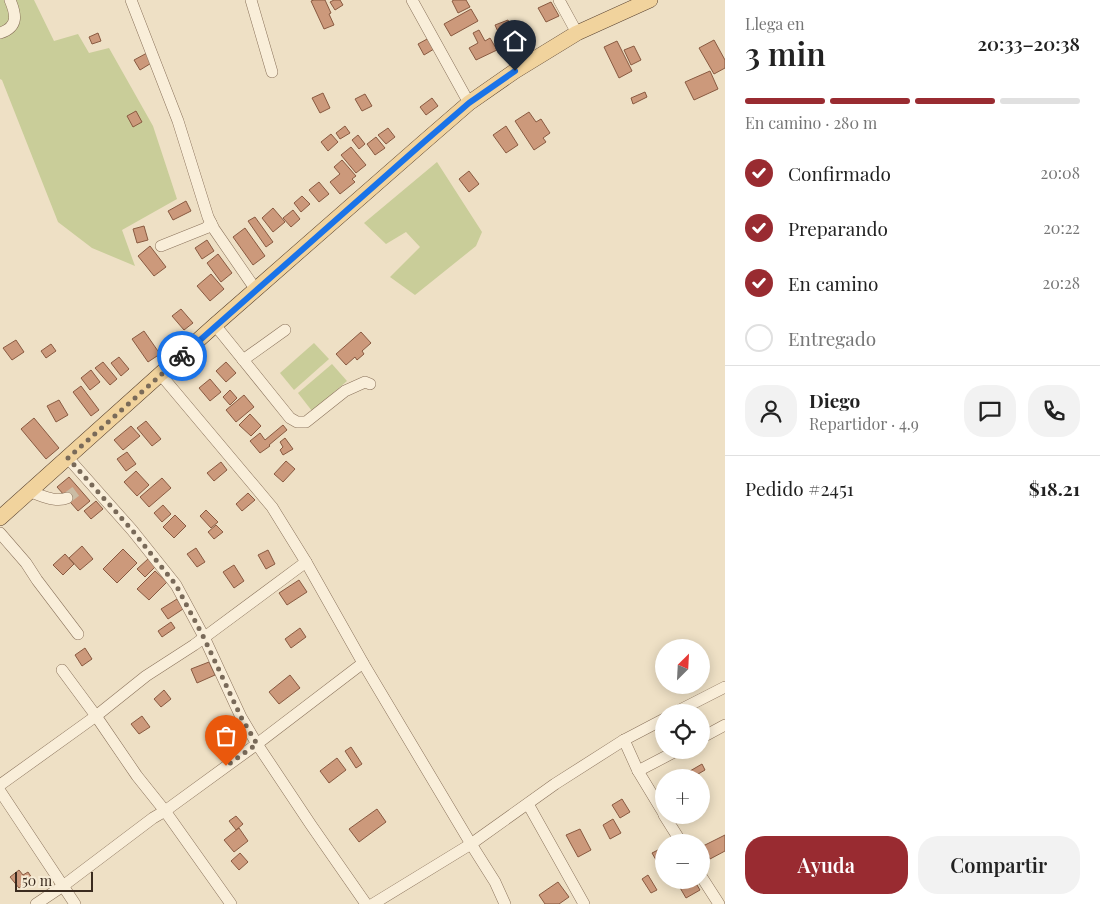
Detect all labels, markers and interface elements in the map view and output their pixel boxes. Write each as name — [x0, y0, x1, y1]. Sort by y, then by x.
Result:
text: Llega en — [745, 13, 805, 34]
pin — [494, 20, 536, 71]
icon: home — [501, 27, 529, 55]
text: 20:33–20:38 — [977, 30, 1080, 56]
text: 3 min — [745, 31, 826, 74]
text: En camino · 280 m — [745, 112, 877, 133]
icon: check — [745, 159, 773, 187]
text: Confirmado — [788, 160, 891, 186]
text: 20:08 — [1041, 162, 1080, 183]
icon: check — [745, 214, 773, 242]
text: Preparando — [788, 215, 888, 241]
text: 20:22 — [1043, 217, 1080, 238]
icon: check — [745, 269, 773, 297]
text: En camino — [788, 270, 879, 296]
text: 20:28 — [1042, 272, 1080, 293]
text: Entregado — [788, 325, 876, 351]
courier — [157, 331, 207, 381]
icon: bike — [168, 342, 196, 370]
button: person — [745, 385, 797, 437]
button: chat — [964, 385, 1016, 437]
button: phone — [1028, 385, 1080, 437]
text: Diego — [809, 387, 860, 413]
text: Repartidor · 4.9 — [809, 413, 919, 434]
text: Pedido #2451 — [745, 475, 854, 501]
text: $18.21 — [1029, 475, 1080, 501]
north arrow — [655, 639, 710, 694]
map controls — [655, 639, 710, 889]
button: locate — [655, 704, 710, 759]
pin — [205, 715, 247, 766]
icon: bag — [212, 722, 240, 750]
button: + — [655, 769, 710, 824]
button: − — [655, 834, 710, 889]
button: Ayuda — [745, 836, 908, 894]
button: Compartir — [918, 836, 1080, 894]
scale bar — [15, 869, 92, 892]
text: 50 m — [22, 871, 52, 890]

